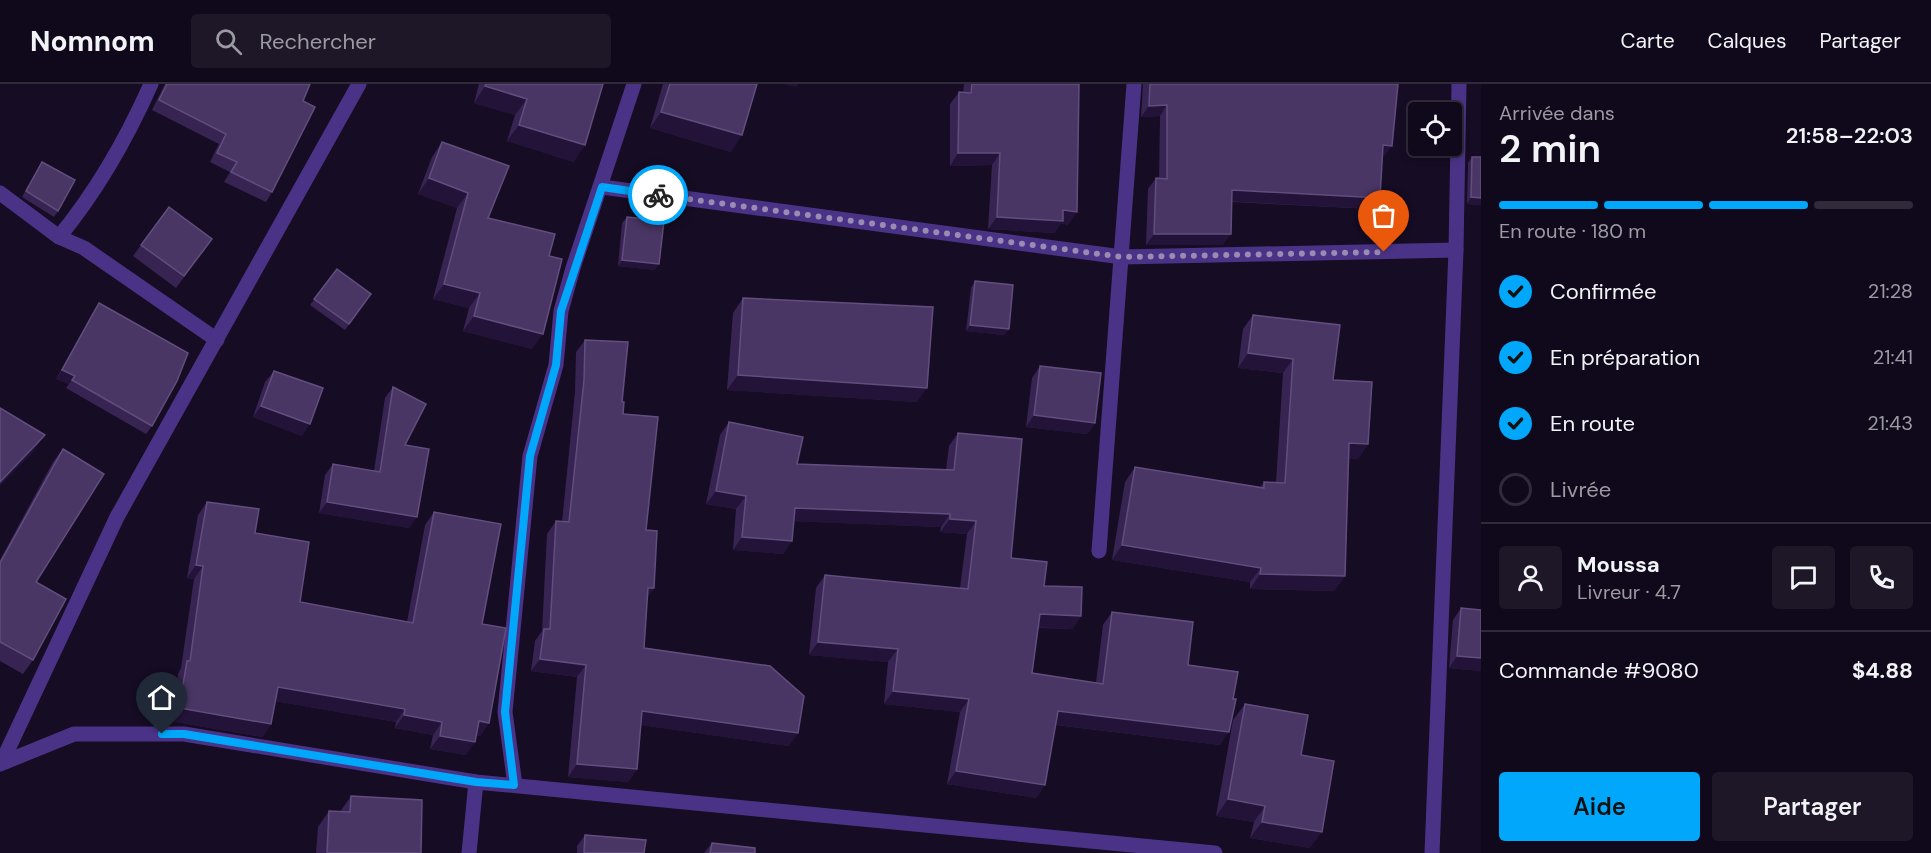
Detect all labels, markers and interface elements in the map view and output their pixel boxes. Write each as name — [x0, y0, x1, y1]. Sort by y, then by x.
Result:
search box — [191, 14, 611, 68]
text: Nomnom — [30, 23, 155, 60]
icon: search — [212, 25, 245, 58]
text: Rechercher — [260, 27, 376, 56]
text: Carte — [1620, 27, 1675, 55]
text: Calques — [1708, 27, 1786, 55]
text: Partager — [1819, 27, 1901, 55]
text: Arrivée dans — [1499, 100, 1615, 126]
map controls — [1408, 102, 1462, 156]
button: locate — [1408, 102, 1462, 156]
text: 21:58–22:03 — [1786, 121, 1913, 150]
text: 2 min — [1499, 123, 1601, 174]
courier — [628, 165, 688, 225]
icon: bike — [642, 179, 675, 212]
pin — [1358, 190, 1409, 252]
icon: bag — [1367, 199, 1400, 232]
text: En route · 180 m — [1499, 218, 1646, 244]
icon: check — [1499, 275, 1532, 308]
text: Confirmée — [1550, 277, 1657, 306]
text: 21:28 — [1868, 278, 1913, 304]
icon: check — [1499, 341, 1532, 374]
text: En préparation — [1550, 343, 1700, 372]
text: 21:41 — [1873, 344, 1913, 370]
icon: check — [1499, 407, 1532, 440]
text: En route — [1550, 409, 1635, 438]
text: 21:43 — [1867, 410, 1913, 436]
text: Livrée — [1550, 475, 1611, 504]
button: person — [1499, 546, 1562, 609]
button: chat — [1772, 546, 1835, 609]
button: phone — [1850, 546, 1913, 609]
text: Moussa — [1577, 550, 1660, 579]
text: Livreur · 4.7 — [1577, 579, 1681, 605]
text: Commande #9080 — [1499, 656, 1699, 685]
text: $4.88 — [1852, 656, 1913, 685]
pin — [136, 672, 187, 734]
icon: home — [145, 681, 178, 714]
button: Aide — [1499, 772, 1700, 841]
button: Partager — [1712, 772, 1913, 841]

